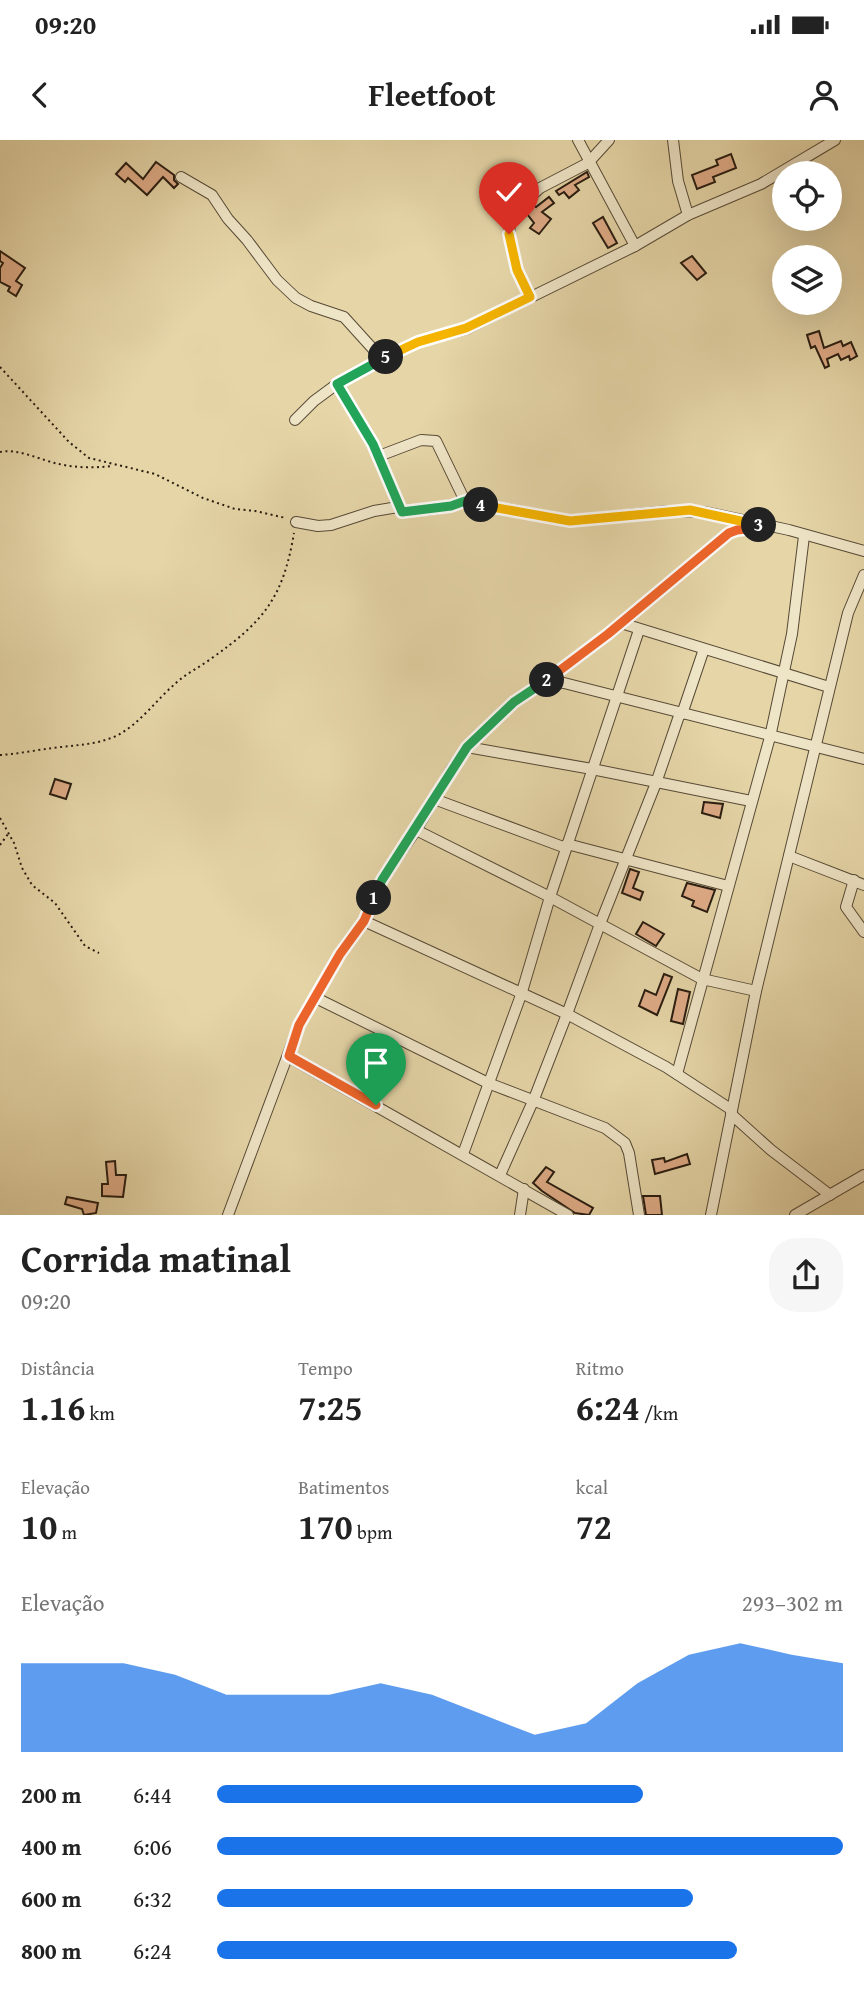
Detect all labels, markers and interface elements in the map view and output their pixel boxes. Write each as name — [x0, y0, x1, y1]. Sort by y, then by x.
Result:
text: 09:20 — [35, 5, 96, 44]
text: Fleetfoot — [368, 71, 496, 118]
icon: back — [21, 76, 59, 114]
icon: person — [805, 76, 843, 114]
map controls — [772, 161, 842, 315]
button: locate — [772, 161, 842, 231]
pin — [479, 162, 539, 234]
icon: check — [490, 173, 528, 211]
button: layers — [772, 245, 842, 315]
pin: 5 — [368, 340, 404, 374]
text: 5 — [381, 342, 390, 370]
pin: 4 — [463, 488, 498, 522]
text: 4 — [476, 490, 485, 518]
pin: 3 — [742, 508, 776, 542]
text: 3 — [754, 510, 763, 538]
pin: 2 — [530, 662, 564, 698]
text: 2 — [542, 665, 551, 693]
pin: 1 — [356, 880, 392, 916]
text: 1 — [369, 883, 378, 911]
pin — [346, 1033, 406, 1105]
icon: arrive — [357, 1044, 395, 1082]
text: Corrida matinal — [21, 1230, 291, 1286]
button: share — [769, 1238, 843, 1312]
text: 09:20 — [21, 1284, 71, 1317]
text: Distância — [21, 1354, 95, 1382]
text: Tempo — [298, 1354, 353, 1382]
text: Ritmo — [576, 1354, 624, 1382]
text: 1.16 — [21, 1382, 85, 1433]
text: 7:25 — [298, 1382, 363, 1433]
text: 6:24 — [576, 1382, 640, 1433]
text: km — [85, 1399, 115, 1427]
text: /km — [640, 1399, 678, 1427]
text: Elevação — [21, 1473, 90, 1501]
text: Batimentos — [298, 1473, 389, 1501]
text: kcal — [576, 1473, 608, 1501]
text: 10 — [21, 1501, 57, 1552]
text: 170 — [298, 1501, 353, 1552]
text: 72 — [576, 1501, 612, 1552]
text: m — [57, 1518, 77, 1546]
text: bpm — [353, 1518, 393, 1546]
text: Elevação — [21, 1586, 105, 1619]
text: 293–302 m — [742, 1586, 843, 1619]
text: 200 m — [21, 1778, 82, 1811]
text: 6:44 — [133, 1778, 172, 1811]
text: 400 m — [21, 1830, 82, 1863]
text: 6:06 — [133, 1830, 172, 1863]
text: 600 m — [21, 1882, 82, 1915]
text: 6:32 — [133, 1882, 172, 1915]
text: 800 m — [21, 1934, 82, 1967]
text: 6:24 — [133, 1934, 172, 1967]

